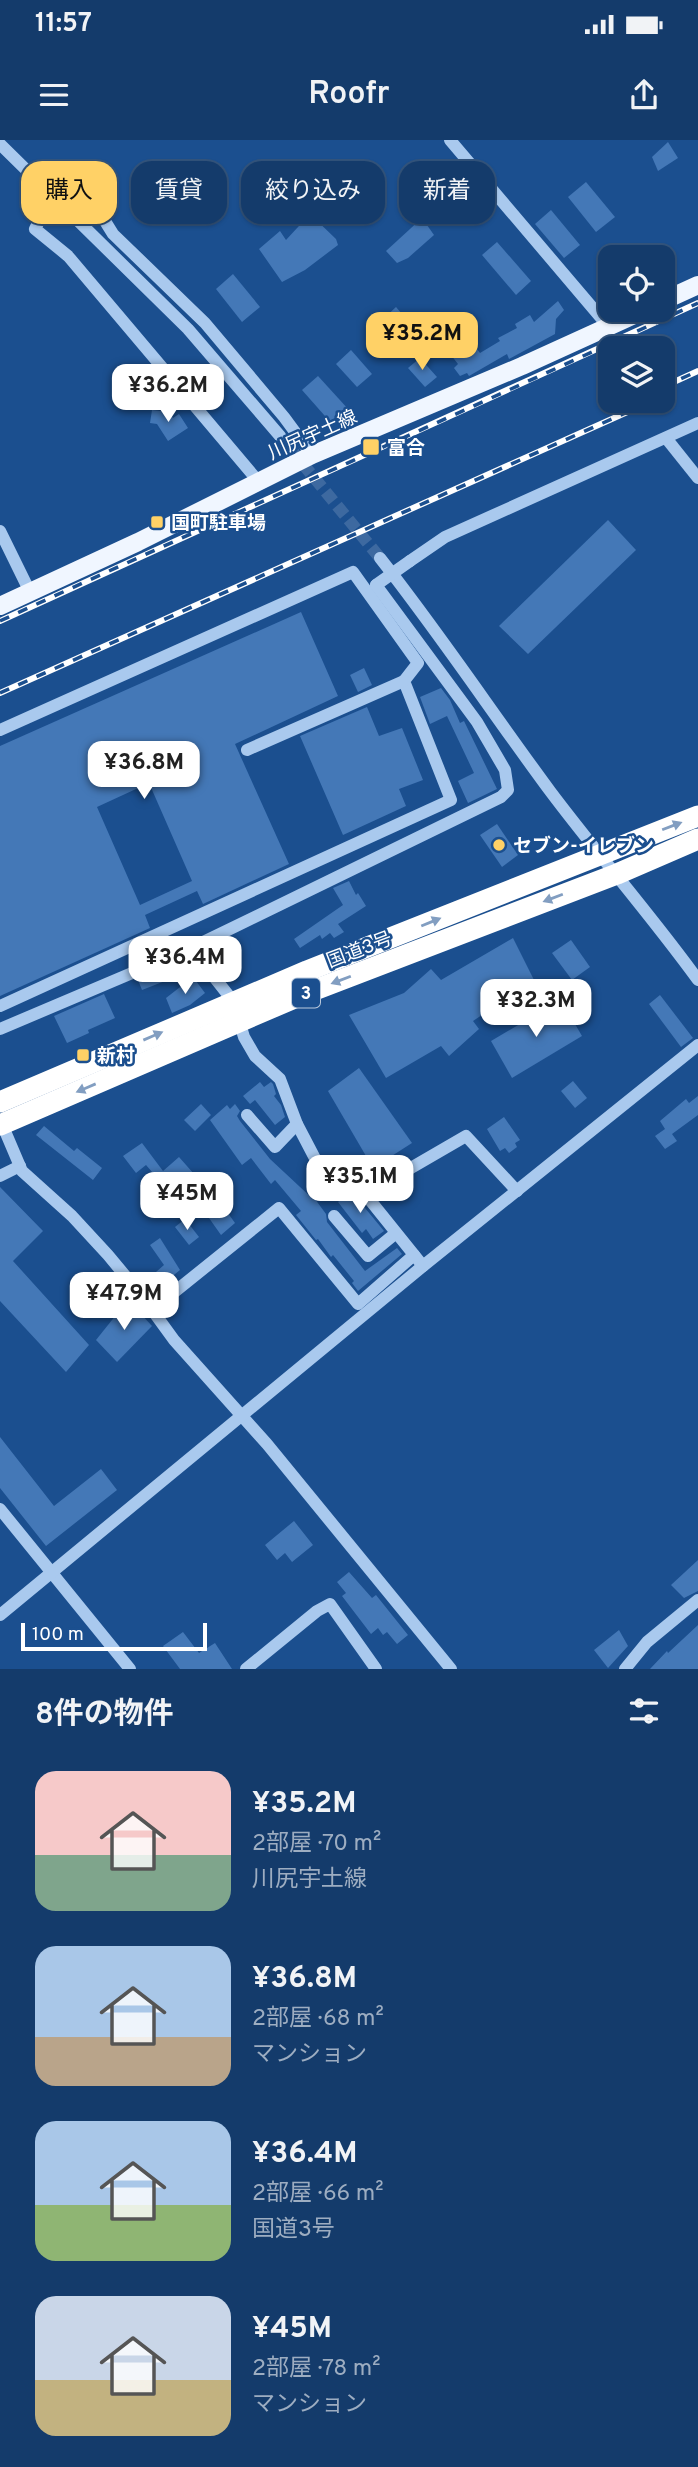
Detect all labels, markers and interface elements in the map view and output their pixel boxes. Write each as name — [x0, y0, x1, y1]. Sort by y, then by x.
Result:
text: 11:57 — [35, 8, 92, 41]
text: Roofr — [308, 75, 390, 115]
icon: menu — [35, 76, 73, 114]
icon: share — [625, 76, 663, 114]
chip: 購入 — [21, 161, 117, 224]
chip: 賃貸 — [131, 161, 227, 224]
chip: 絞り込み — [241, 161, 385, 224]
chip: 新着 — [399, 161, 495, 224]
map controls — [598, 245, 675, 413]
button: locate — [598, 245, 675, 322]
pin: ¥35.2M — [365, 313, 479, 372]
text: ¥35.2M — [382, 320, 462, 349]
button: layers — [598, 336, 675, 413]
pin: ¥36.2M — [111, 364, 225, 424]
text: ¥36.2M — [128, 372, 208, 401]
street label: 川尻宇土線 — [265, 406, 361, 466]
marker: 富合 — [361, 437, 381, 457]
place label: 富合 — [387, 437, 425, 461]
place label: 国町駐車場 — [171, 512, 266, 536]
marker: 国町駐車場 — [149, 514, 165, 530]
pin: ¥36.8M — [87, 742, 201, 801]
text: ¥36.8M — [104, 749, 184, 778]
one-way arrow — [662, 820, 683, 831]
place label: セブン-イレブン — [513, 835, 654, 859]
marker: セブン-イレブン — [491, 837, 507, 853]
one-way arrow — [543, 893, 564, 904]
one-way arrow — [421, 916, 442, 927]
street label: 国道3号 — [323, 927, 396, 974]
pin: ¥36.4M — [128, 936, 242, 996]
text: ¥36.4M — [145, 944, 225, 973]
one-way arrow — [330, 975, 351, 986]
road number: 3 — [292, 978, 320, 1008]
pin: ¥32.3M — [479, 979, 593, 1039]
text: ¥32.3M — [496, 987, 576, 1016]
one-way arrow — [142, 1030, 163, 1041]
place label: 新村 — [97, 1045, 135, 1069]
marker: 新村 — [75, 1047, 91, 1063]
one-way arrow — [76, 1082, 96, 1094]
pin: ¥35.1M — [303, 1156, 417, 1215]
text: ¥35.1M — [322, 1163, 398, 1192]
pin: ¥45M — [146, 1172, 228, 1232]
text: ¥45M — [156, 1180, 218, 1209]
pin: ¥47.9M — [67, 1272, 181, 1332]
text: ¥47.9M — [86, 1280, 162, 1309]
scale bar — [21, 1620, 206, 1652]
text: 100 m — [32, 1623, 84, 1647]
icon: filters — [625, 1692, 663, 1730]
text: 8件の物件 — [35, 1697, 174, 1734]
text: ¥35.2M — [252, 1786, 356, 1823]
icon: home — [91, 1799, 175, 1883]
text: 2部屋 · 70 m² — [252, 1830, 381, 1859]
text: 川尻宇土線 — [252, 1866, 367, 1895]
text: ¥36.8M — [252, 1961, 357, 1998]
icon: home — [91, 1974, 175, 2058]
text: 2部屋 · 68 m² — [252, 2005, 384, 2034]
text: マンション — [252, 2041, 367, 2070]
text: ¥36.4M — [252, 2136, 357, 2173]
icon: home — [91, 2149, 175, 2233]
text: 2部屋 · 66 m² — [252, 2180, 384, 2209]
text: 国道3号 — [252, 2216, 335, 2245]
text: ¥45M — [252, 2311, 332, 2348]
icon: home — [91, 2324, 175, 2408]
text: 2部屋 · 78 m² — [252, 2355, 381, 2384]
text: マンション — [252, 2391, 367, 2420]

